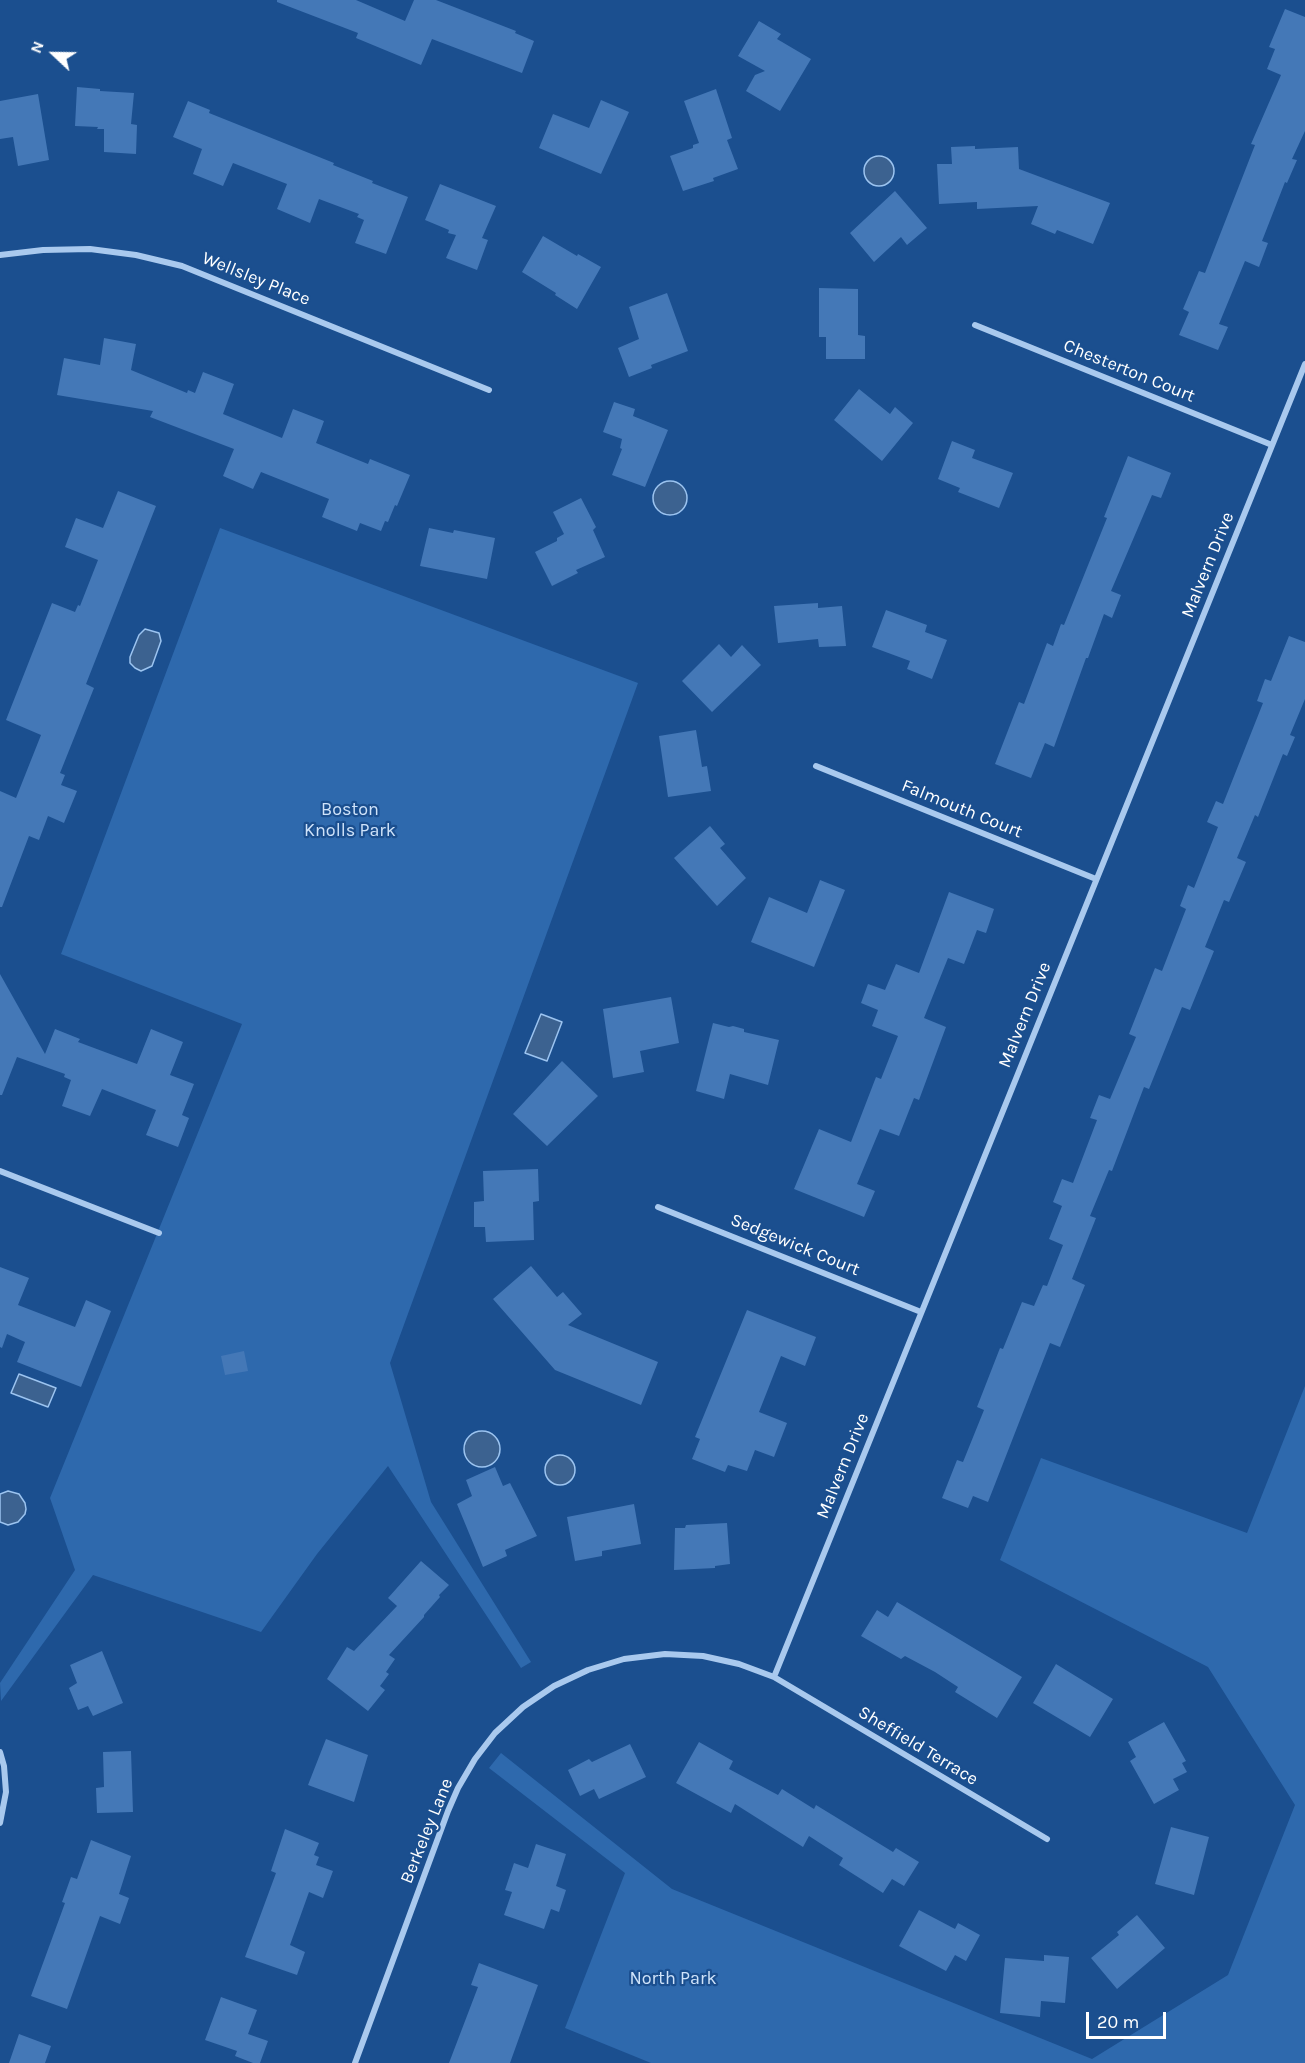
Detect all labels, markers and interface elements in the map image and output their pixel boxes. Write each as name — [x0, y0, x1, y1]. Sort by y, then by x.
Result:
north arrow — [24, 24, 84, 84]
text: N — [26, 38, 48, 56]
street label: Wellsley Place — [199, 248, 313, 310]
street label: Chesterton Court — [1060, 335, 1198, 407]
street label: Malvern Drive — [1177, 509, 1239, 621]
street label: Falmouth Court — [898, 775, 1026, 843]
park label: Boston Knolls Park — [304, 799, 396, 842]
street label: Malvern Drive — [994, 959, 1056, 1071]
street label: Sedgewick Court — [727, 1209, 863, 1281]
street label: Malvern Drive — [812, 1410, 874, 1522]
street label: Sheffield Terrace — [854, 1702, 982, 1790]
street label: Berkeley Lane — [396, 1775, 458, 1887]
park label: North Park — [629, 1968, 717, 1990]
scale bar — [1089, 2000, 1168, 2038]
text: 20 m — [1097, 2011, 1139, 2033]

